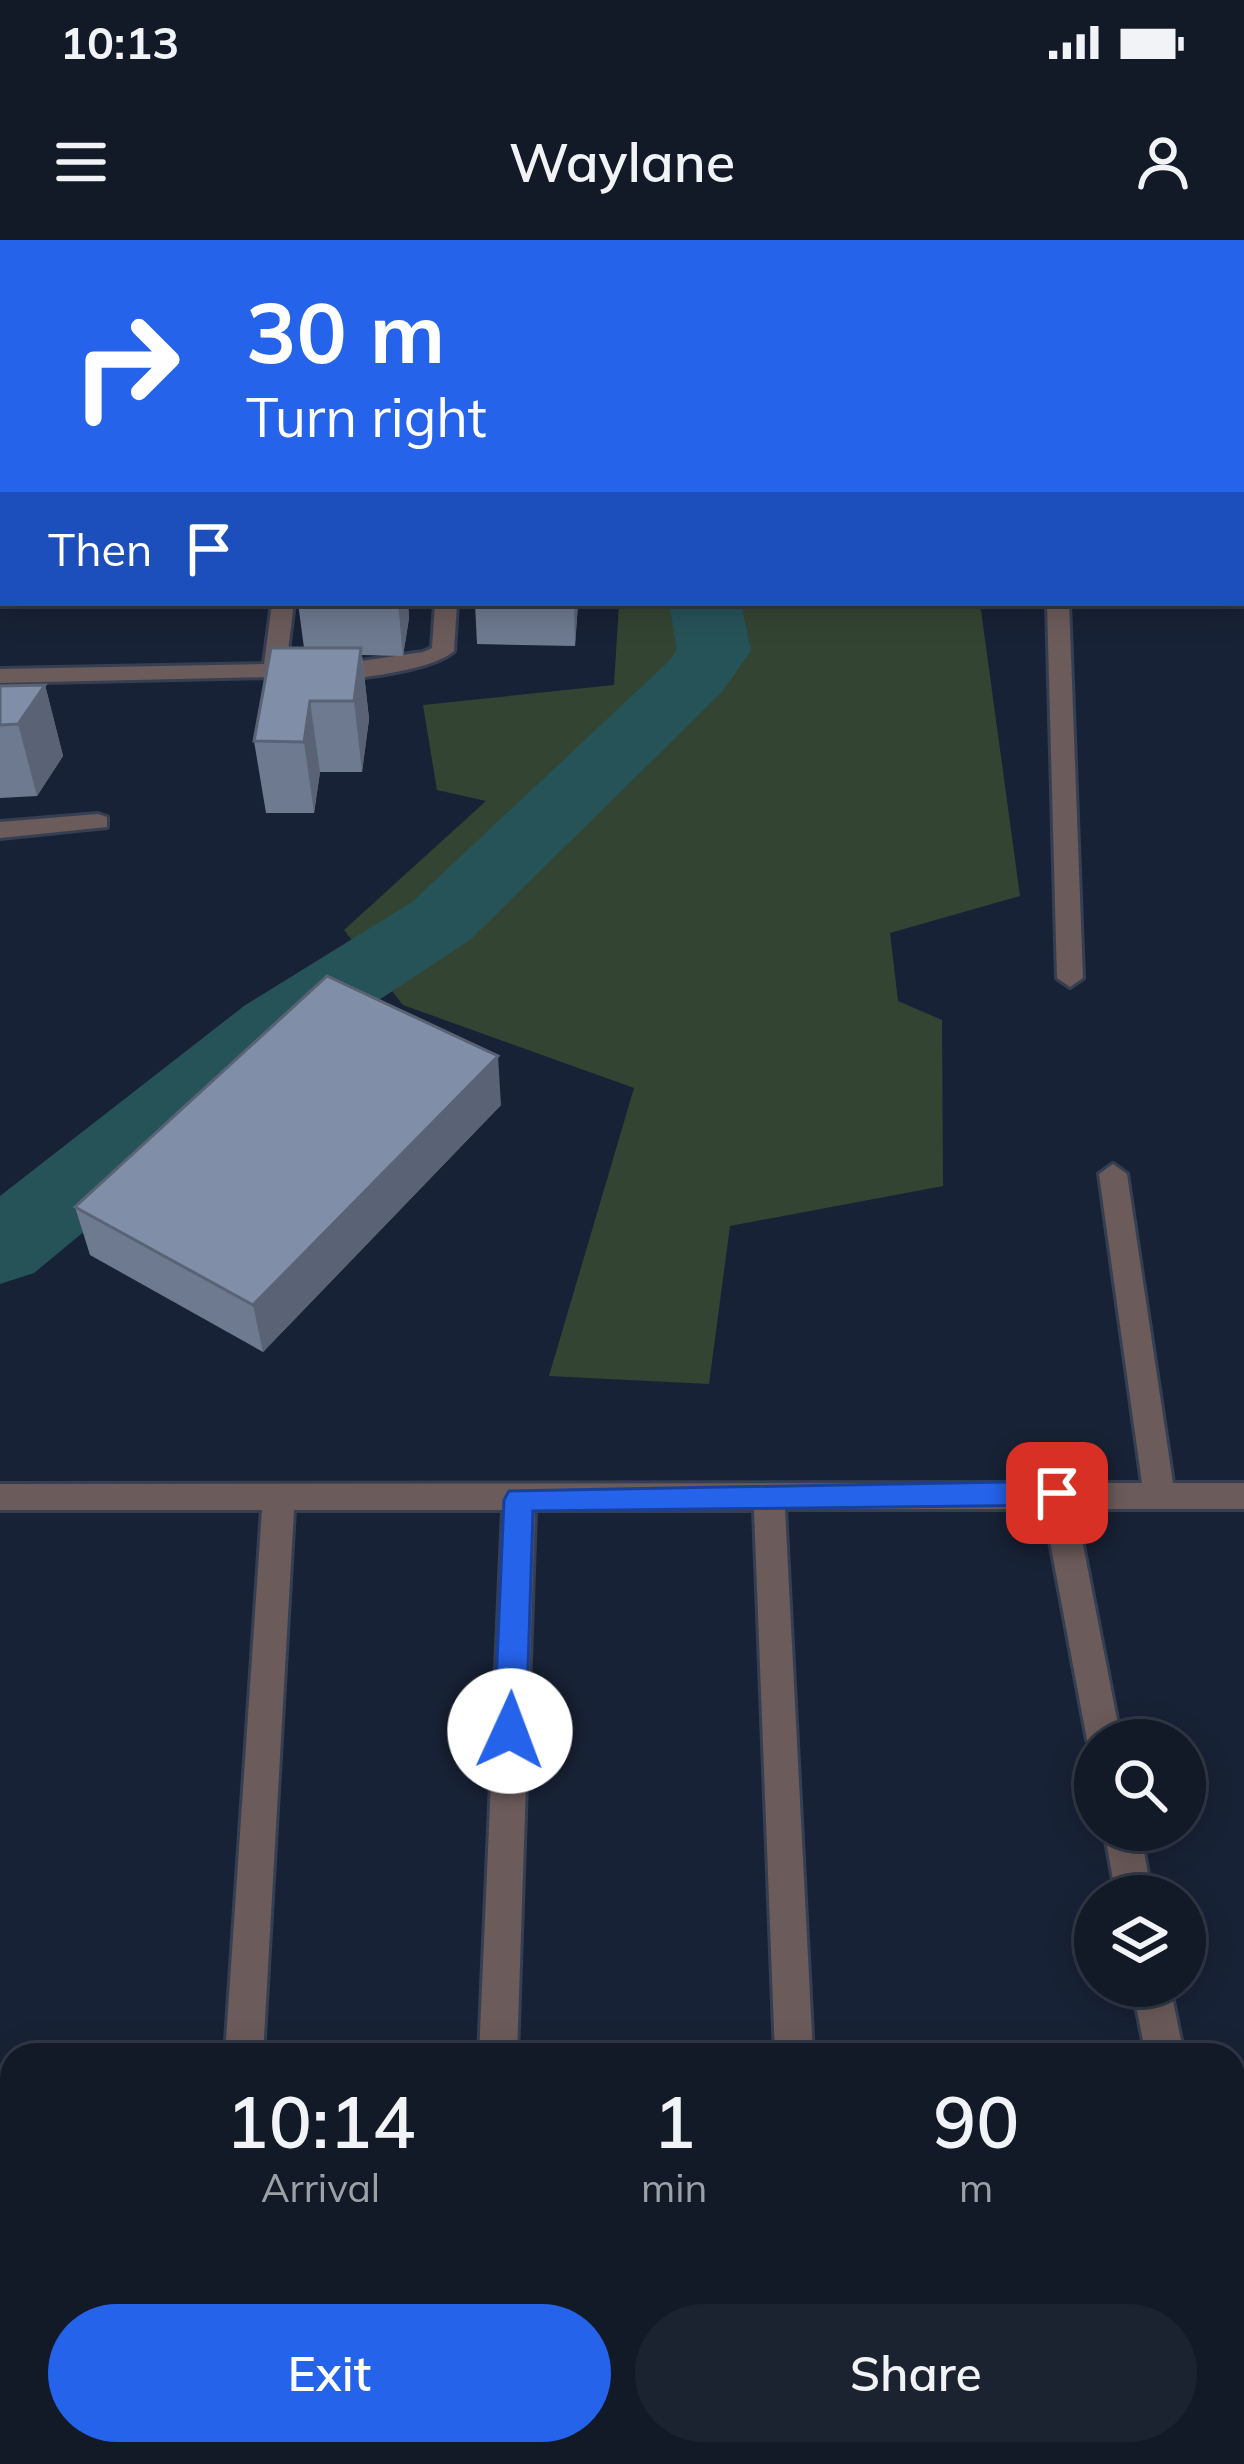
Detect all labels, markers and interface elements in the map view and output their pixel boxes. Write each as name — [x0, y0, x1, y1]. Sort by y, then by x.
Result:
text: 10:13 — [60, 14, 179, 70]
text: Waylane — [509, 128, 735, 196]
icon: menu — [48, 129, 114, 195]
icon: person — [1130, 129, 1196, 195]
text: 30 m — [246, 279, 445, 384]
icon: right — [48, 288, 204, 444]
text: Turn right — [246, 383, 487, 451]
icon: arrive — [176, 516, 242, 582]
text: Then — [48, 521, 152, 577]
pin — [1006, 1442, 1108, 1544]
icon: arrive — [1024, 1460, 1090, 1526]
position arrow — [447, 1668, 573, 1794]
map controls — [1074, 1719, 1206, 2007]
button: search — [1074, 1719, 1206, 1851]
button: layers — [1074, 1875, 1206, 2007]
text: 10:14 — [226, 2076, 415, 2166]
text: 1 — [653, 2076, 696, 2166]
text: 90 — [933, 2076, 1019, 2166]
text: Arrival — [261, 2163, 380, 2212]
text: min — [641, 2163, 707, 2212]
text: m — [959, 2163, 993, 2212]
button: Exit — [48, 2304, 611, 2442]
button: Share — [635, 2304, 1197, 2442]

